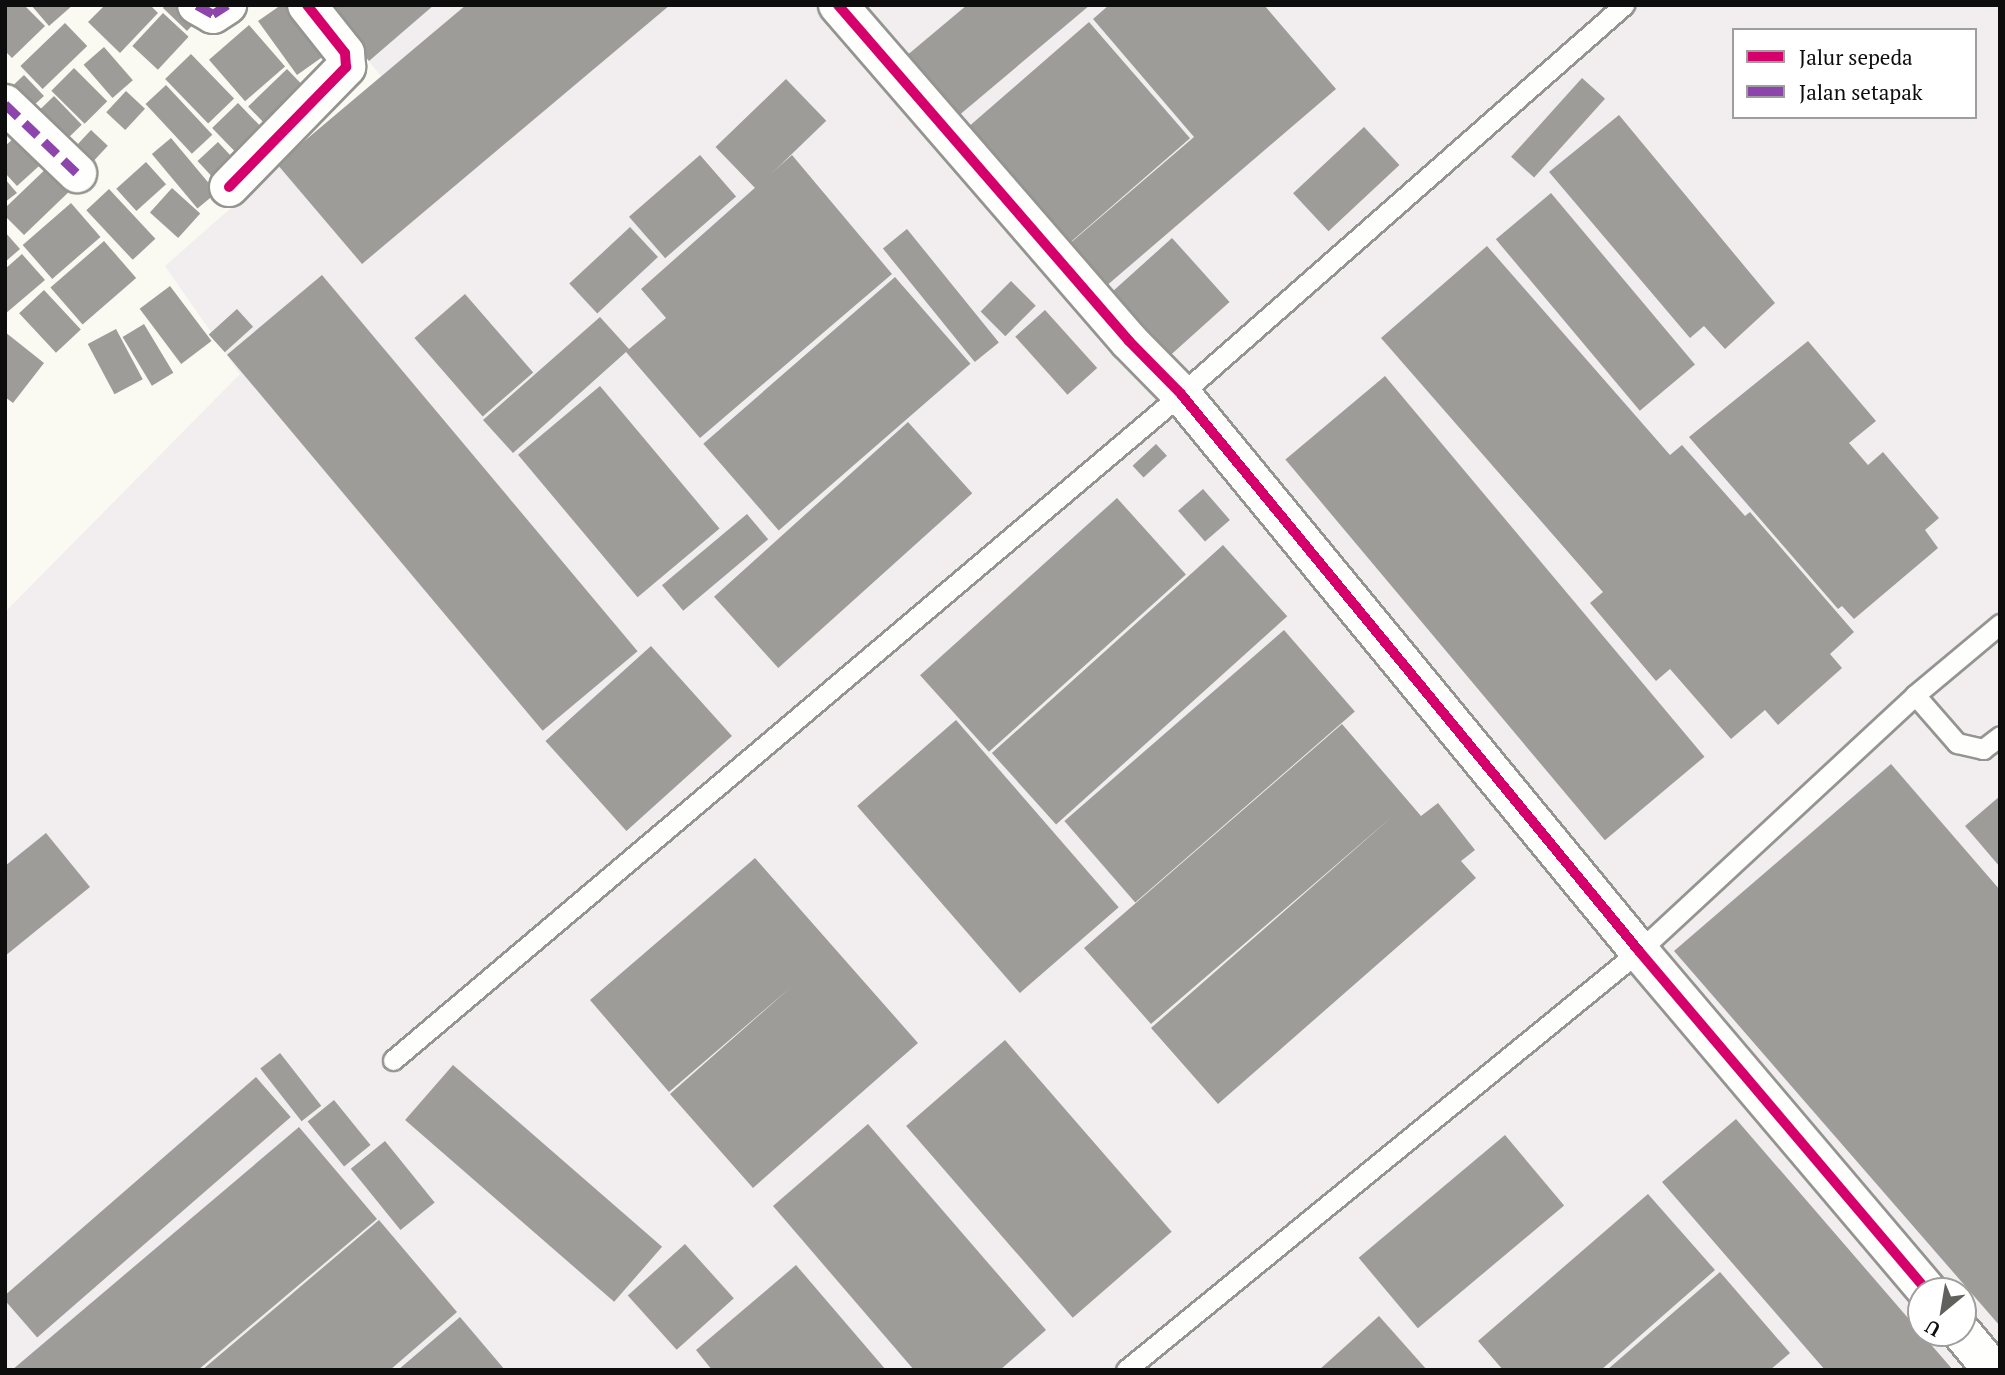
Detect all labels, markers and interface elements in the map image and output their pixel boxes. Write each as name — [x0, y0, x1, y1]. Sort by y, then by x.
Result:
legend — [1732, 28, 1977, 119]
text: Jalur sepeda — [1799, 43, 1913, 71]
text: Jalan setapak — [1799, 78, 1923, 106]
north arrow — [1907, 1277, 1977, 1347]
text: U — [1920, 1315, 1944, 1343]

